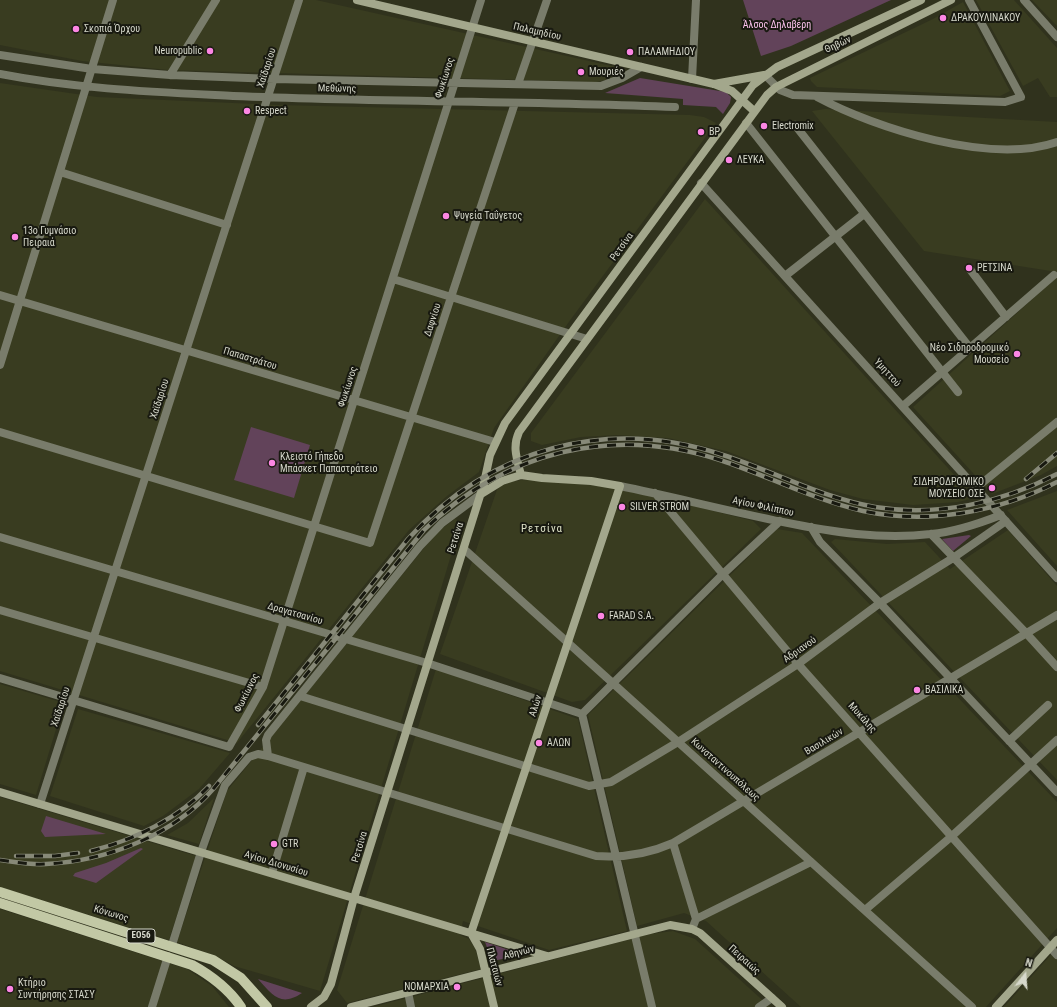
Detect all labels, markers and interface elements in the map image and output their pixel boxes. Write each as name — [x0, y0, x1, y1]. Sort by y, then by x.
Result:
place label: ΔΡΑΚΟΥΛΙΝΑΚΟΥ — [951, 12, 1020, 24]
marker: ΔΡΑΚΟΥΛΙΝΑΚΟΥ — [938, 13, 948, 23]
park label: Άλσος Δηλαβέρη — [743, 19, 811, 31]
street label: Παλαμηδίου — [512, 21, 562, 43]
place label: Σκοπιά Όρχου — [84, 23, 140, 35]
marker: Σκοπιά Όρχου — [71, 24, 81, 34]
street label: Θηβών — [823, 34, 853, 56]
place label: Neuropublic — [154, 45, 202, 57]
marker: Neuropublic — [205, 46, 215, 56]
place label: ΠΑΛΑΜΗΔΙΟΥ — [638, 46, 695, 58]
street label: Χαϊδαρίου — [255, 47, 279, 89]
marker: ΠΑΛΑΜΗΔΙΟΥ — [625, 47, 635, 57]
street label: Φωκίωνος — [433, 56, 457, 100]
place label: Μουριές — [589, 66, 624, 78]
marker: Μουριές — [576, 67, 586, 77]
street label: Μεθώνης — [318, 83, 356, 95]
place label: Respect — [255, 105, 287, 117]
marker: Respect — [242, 106, 252, 116]
place label: Electromix — [772, 120, 814, 132]
marker: Electromix — [759, 121, 769, 131]
place label: BP — [709, 126, 720, 138]
marker: BP — [696, 127, 706, 137]
place label: ΛΕΥΚΑ — [737, 154, 764, 166]
marker: ΛΕΥΚΑ — [724, 155, 734, 165]
place label: Ψυγεία Ταΰγετος — [454, 210, 522, 222]
marker: Ψυγεία Ταΰγετος — [441, 211, 451, 221]
place label: 13ο Γυμνάσιο Πειραιά — [23, 225, 76, 248]
street label: Ρετσίνα — [608, 231, 636, 263]
marker: 13ο Γυμνάσιο Πειραιά — [10, 232, 20, 242]
place label: ΡΕΤΣΙΝΑ — [977, 262, 1012, 274]
marker: ΡΕΤΣΙΝΑ — [964, 263, 974, 273]
street label: Δαφνίου — [422, 302, 444, 338]
place label: Νέο Σιδηροδρομικό Μουσείο — [930, 342, 1009, 366]
street label: Παπαστράτου — [222, 345, 278, 373]
marker: Νέο Σιδηροδρομικό Μουσείο — [1012, 349, 1022, 359]
street label: Υμηττού — [871, 356, 903, 390]
street label: Φωκίωνος — [336, 365, 360, 409]
street label: Χαϊδαρίου — [148, 378, 172, 420]
place label: Κλειστό Γήπεδο Μπάσκετ Παπαστράτειο — [280, 451, 377, 474]
marker: Κλειστό Γήπεδο Μπάσκετ Παπαστράτειο — [267, 458, 277, 468]
place label: ΣΙΔΗΡΟΔΡΟΜΙΚΟ ΜΟΥΣΕΙΟ ΟΣΕ — [914, 476, 984, 500]
marker: ΣΙΔΗΡΟΔΡΟΜΙΚΟ ΜΟΥΣΕΙΟ ΟΣΕ — [987, 483, 997, 493]
street label: Αγίου Φιλίππου — [731, 495, 795, 519]
place label: SILVER STROM — [630, 501, 689, 513]
marker: SILVER STROM — [617, 502, 627, 512]
street label: Ρετσίνα — [445, 521, 467, 555]
district label: Ρετσίνα — [521, 522, 563, 536]
street label: Δραγατσανίου — [266, 600, 324, 628]
place label: FARAD S.A. — [609, 610, 654, 622]
marker: FARAD S.A. — [596, 611, 606, 621]
street label: Αδριανού — [781, 634, 819, 666]
street label: Φωκίωνος — [232, 671, 262, 715]
place label: ΒΑΣΙΛΙΚΑ — [925, 684, 963, 696]
marker: ΒΑΣΙΛΙΚΑ — [912, 685, 922, 695]
street label: Χαϊδαρίου — [49, 686, 73, 728]
street label: Αλών — [527, 694, 545, 718]
street label: Μυκάλης — [845, 700, 879, 736]
street label: Βασιλικών — [803, 726, 845, 758]
street label: Κωνσταντινουπόλεως — [688, 736, 762, 804]
place label: ΑΛΩΝ — [547, 737, 571, 749]
marker: ΑΛΩΝ — [534, 738, 544, 748]
street label: Ρετσίνα — [350, 830, 370, 864]
place label: GTR — [282, 838, 298, 850]
marker: GTR — [269, 839, 279, 849]
street label: Αγίου Διονυσίου — [243, 849, 309, 879]
street label: Κόνωνος — [92, 903, 130, 925]
road number: ΕΟ56 — [127, 929, 155, 943]
street label: Αθηνών — [502, 943, 536, 963]
street label: Πειραιώς — [726, 943, 762, 977]
street label: Πλαταιών — [483, 946, 505, 988]
north arrow — [1005, 955, 1045, 995]
text: N — [1024, 956, 1034, 970]
place label: Κτήριο Συντήρησης ΣΤΑΣΥ — [18, 977, 95, 1000]
place label: ΝΟΜΑΡΧΙΑ — [404, 981, 449, 993]
marker: ΝΟΜΑΡΧΙΑ — [452, 982, 462, 992]
marker: Κτήριο Συντήρησης ΣΤΑΣΥ — [5, 984, 15, 994]

